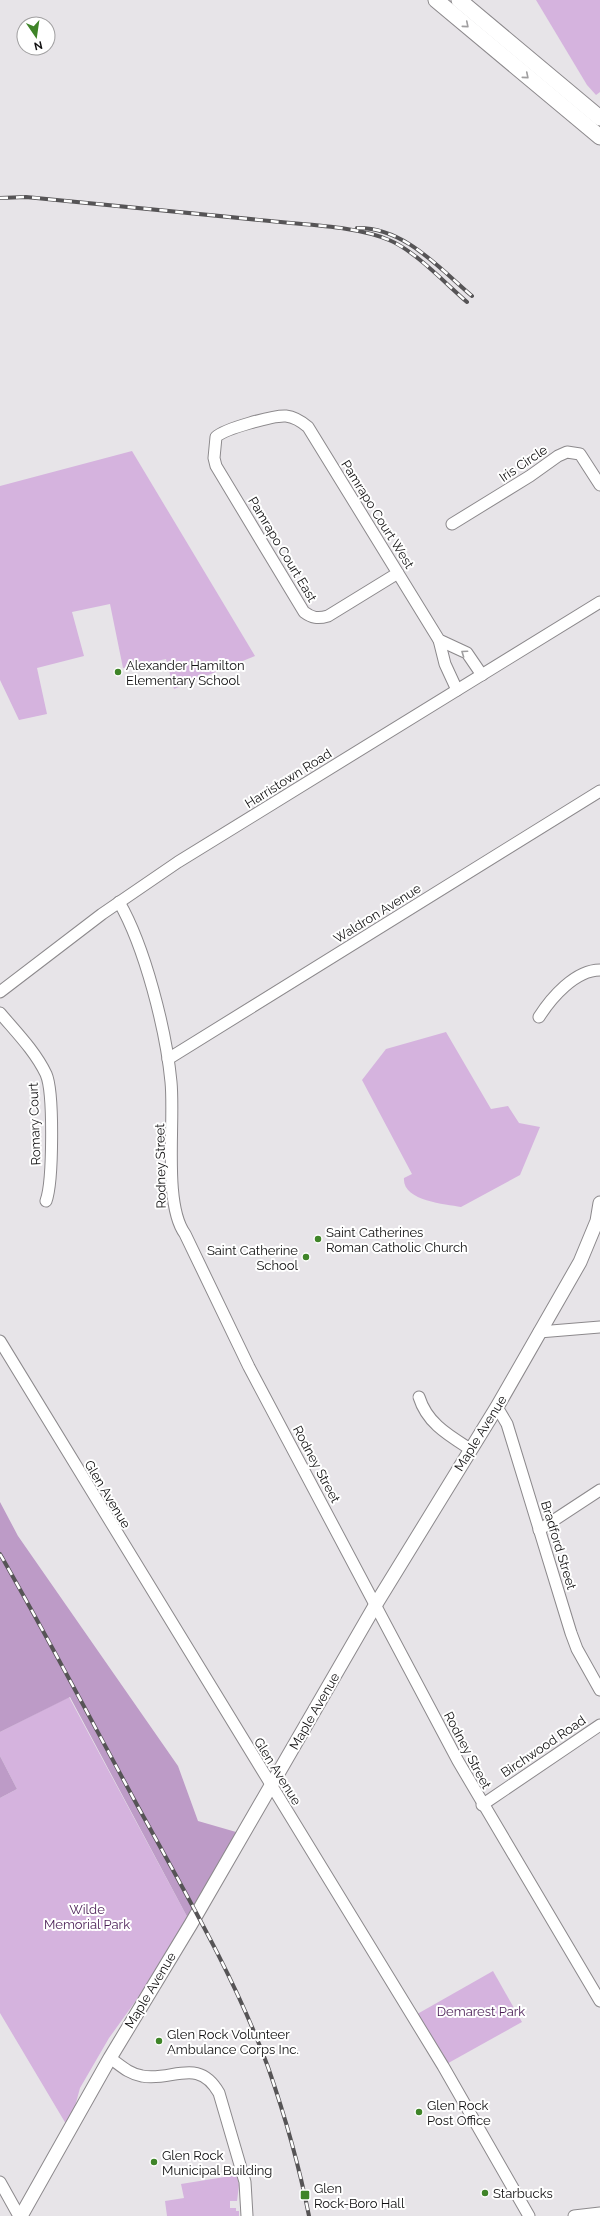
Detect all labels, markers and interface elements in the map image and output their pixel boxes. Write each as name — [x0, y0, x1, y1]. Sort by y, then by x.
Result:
north arrow — [16, 16, 56, 56]
one-way arrow — [461, 20, 468, 27]
text: N — [33, 38, 44, 53]
one-way arrow — [522, 71, 529, 78]
street label: Iris Circle — [496, 442, 550, 485]
street label: Pamrapo Court West — [338, 457, 417, 572]
street label: Pamrapo Court East — [245, 494, 320, 605]
one-way arrow — [461, 650, 468, 658]
place label: Alexander Hamilton Elementary School — [126, 658, 245, 688]
marker: Alexander Hamilton Elementary School — [113, 667, 123, 677]
street label: Harristown Road — [242, 746, 334, 811]
street label: Waldron Avenue — [331, 880, 424, 946]
street label: Romary Court — [26, 1082, 43, 1166]
street label: Rodney Street — [152, 1123, 169, 1209]
place label: Saint Catherines Roman Catholic Church — [326, 1225, 468, 1255]
marker: Saint Catherines Roman Catholic Church — [313, 1234, 323, 1244]
place label: Saint Catherine School — [207, 1243, 298, 1273]
marker: Saint Catherine School — [301, 1252, 311, 1262]
street label: Maple Avenue — [451, 1392, 510, 1474]
street label: Rodney Street — [290, 1423, 343, 1506]
street label: Glen Avenue — [81, 1458, 134, 1531]
street label: Bradford Street — [538, 1499, 579, 1592]
street label: Maple Avenue — [286, 1670, 343, 1752]
street label: Rodney Street — [441, 1709, 494, 1792]
street label: Birchwood Road — [498, 1713, 588, 1780]
street label: Glen Avenue — [251, 1735, 304, 1808]
park label: Wilde Memorial Park — [44, 1902, 130, 1932]
street label: Maple Avenue — [122, 1949, 179, 2031]
park label: Demarest Park — [437, 2004, 525, 2019]
place label: Glen Rock Volunteer Ambulance Corps Inc. — [167, 2027, 299, 2057]
marker: Glen Rock Volunteer Ambulance Corps Inc. — [154, 2036, 164, 2046]
place label: Glen Rock Post Office — [427, 2098, 491, 2128]
marker: Glen Rock Post Office — [414, 2107, 424, 2117]
place label: Glen Rock Municipal Building — [162, 2148, 272, 2178]
marker: Glen Rock Municipal Building — [149, 2157, 159, 2167]
place label: Glen Rock-Boro Hall — [314, 2181, 405, 2211]
place label: Starbucks — [493, 2186, 553, 2201]
marker: Starbucks — [480, 2188, 490, 2198]
marker: Glen Rock-Boro Hall — [299, 2189, 311, 2201]

